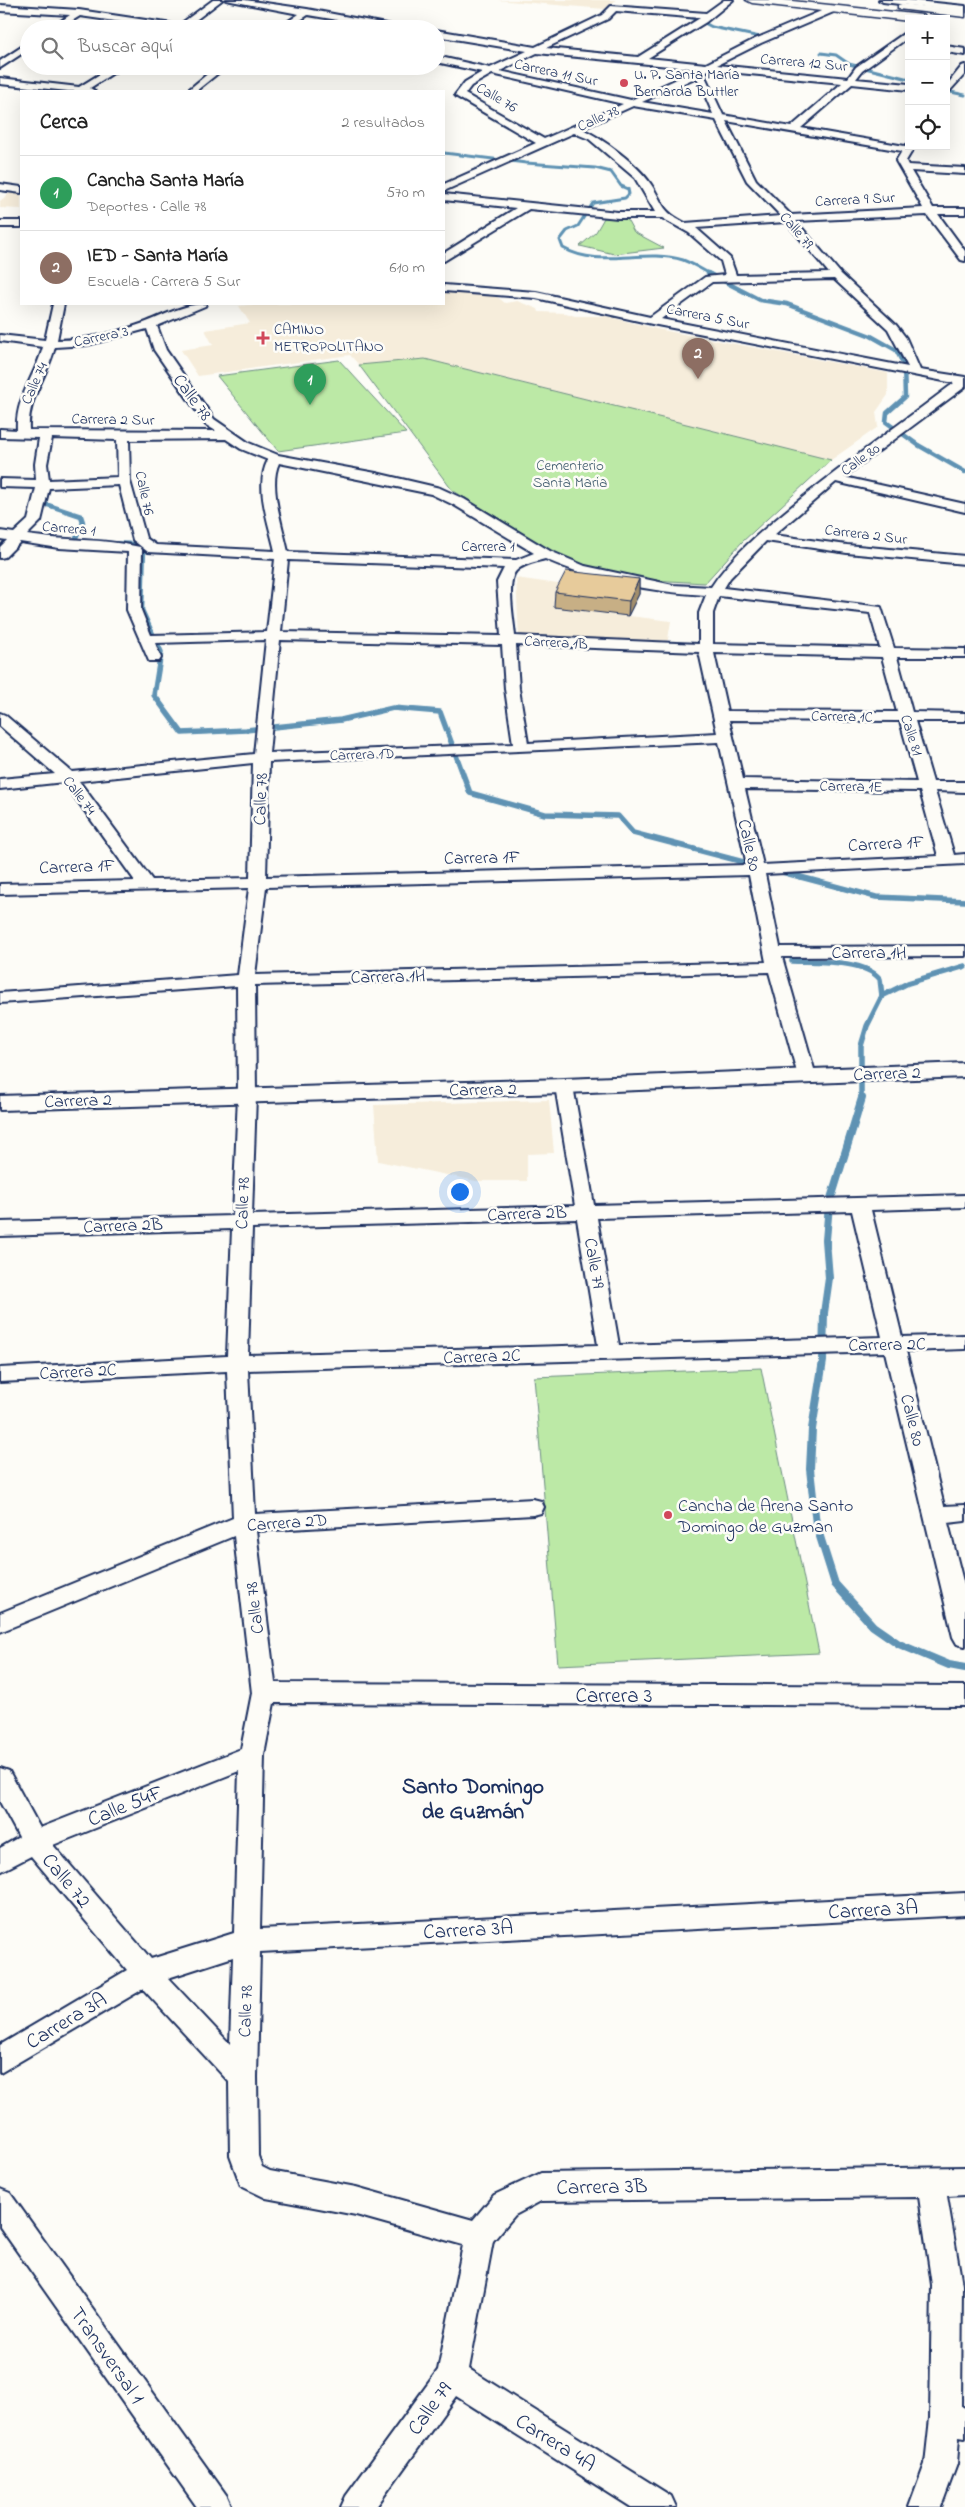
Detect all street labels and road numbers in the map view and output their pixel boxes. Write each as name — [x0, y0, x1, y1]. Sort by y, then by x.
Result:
street label: Carrera 12 Sur — [759, 48, 849, 78]
street label: Carrera 11 Sur — [512, 53, 600, 93]
street label: Calle 76 — [472, 77, 522, 119]
street label: Calle 78 — [574, 100, 623, 138]
street label: Carrera 9 Sur — [815, 187, 896, 213]
street label: Calle 79 — [774, 207, 819, 254]
street label: Carrera 5 Sur — [664, 298, 751, 336]
street label: Carrera 3 — [72, 320, 130, 353]
street label: Calle 74 — [16, 359, 54, 408]
street label: Calle 78 — [165, 369, 217, 427]
street label: Carrera 2 Sur — [71, 408, 155, 432]
street label: Calle 80 — [836, 438, 885, 482]
street label: Calle 76 — [129, 469, 160, 518]
street label: Carrera 1 — [41, 516, 97, 542]
street label: Carrera 2 Sur — [823, 519, 909, 551]
street label: Carrera 1 — [461, 536, 515, 558]
street label: Carrera 1B — [524, 630, 588, 656]
street label: Carrera 1C — [811, 705, 873, 729]
street label: Calle 81 — [894, 712, 928, 759]
street label: Carrera 1D — [329, 743, 395, 767]
street label: Calle 74 — [57, 771, 101, 820]
street label: Calle 78 — [248, 772, 276, 826]
street label: Carrera 1E — [819, 775, 883, 799]
street label: Calle 80 — [729, 817, 767, 874]
street label: Carrera 1F — [847, 830, 925, 860]
street label: Carrera 1F — [444, 845, 521, 873]
street label: Carrera 1F — [39, 854, 116, 882]
street label: Carrera 1H — [832, 941, 906, 967]
street label: Carrera 1H — [350, 964, 426, 992]
street label: Carrera 2 — [853, 1061, 921, 1089]
street label: Carrera 2 — [449, 1077, 517, 1105]
street label: Carrera 2 — [44, 1088, 112, 1116]
street label: Calle 78 — [230, 1176, 258, 1230]
street label: Carrera 2B — [487, 1201, 567, 1229]
street label: Carrera 2B — [83, 1213, 163, 1241]
street label: Calle 79 — [576, 1236, 610, 1291]
street label: Carrera 2C — [848, 1332, 926, 1360]
street label: Carrera 2C — [443, 1344, 521, 1372]
street label: Carrera 2C — [39, 1358, 118, 1388]
street label: Calle 80 — [892, 1392, 930, 1449]
street label: Carrera 2D — [246, 1508, 328, 1540]
street label: Calle 78 — [240, 1580, 272, 1635]
street label: Carrera 3 — [575, 1682, 653, 1712]
street label: Calle 54F — [84, 1778, 168, 1836]
street label: Calle 72 — [34, 1847, 97, 1915]
street label: Carrera 3A — [827, 1894, 919, 1928]
street label: Carrera 3A — [422, 1914, 514, 1948]
street label: Calle 78 — [233, 1984, 261, 2038]
street label: Carrera 3A — [21, 1986, 113, 2058]
street label: Carrera 3B — [556, 2172, 648, 2204]
street label: Transversal 1 — [62, 2301, 151, 2411]
street label: Calle 79 — [401, 2376, 461, 2442]
street label: Carrera 4A — [509, 2407, 601, 2480]

